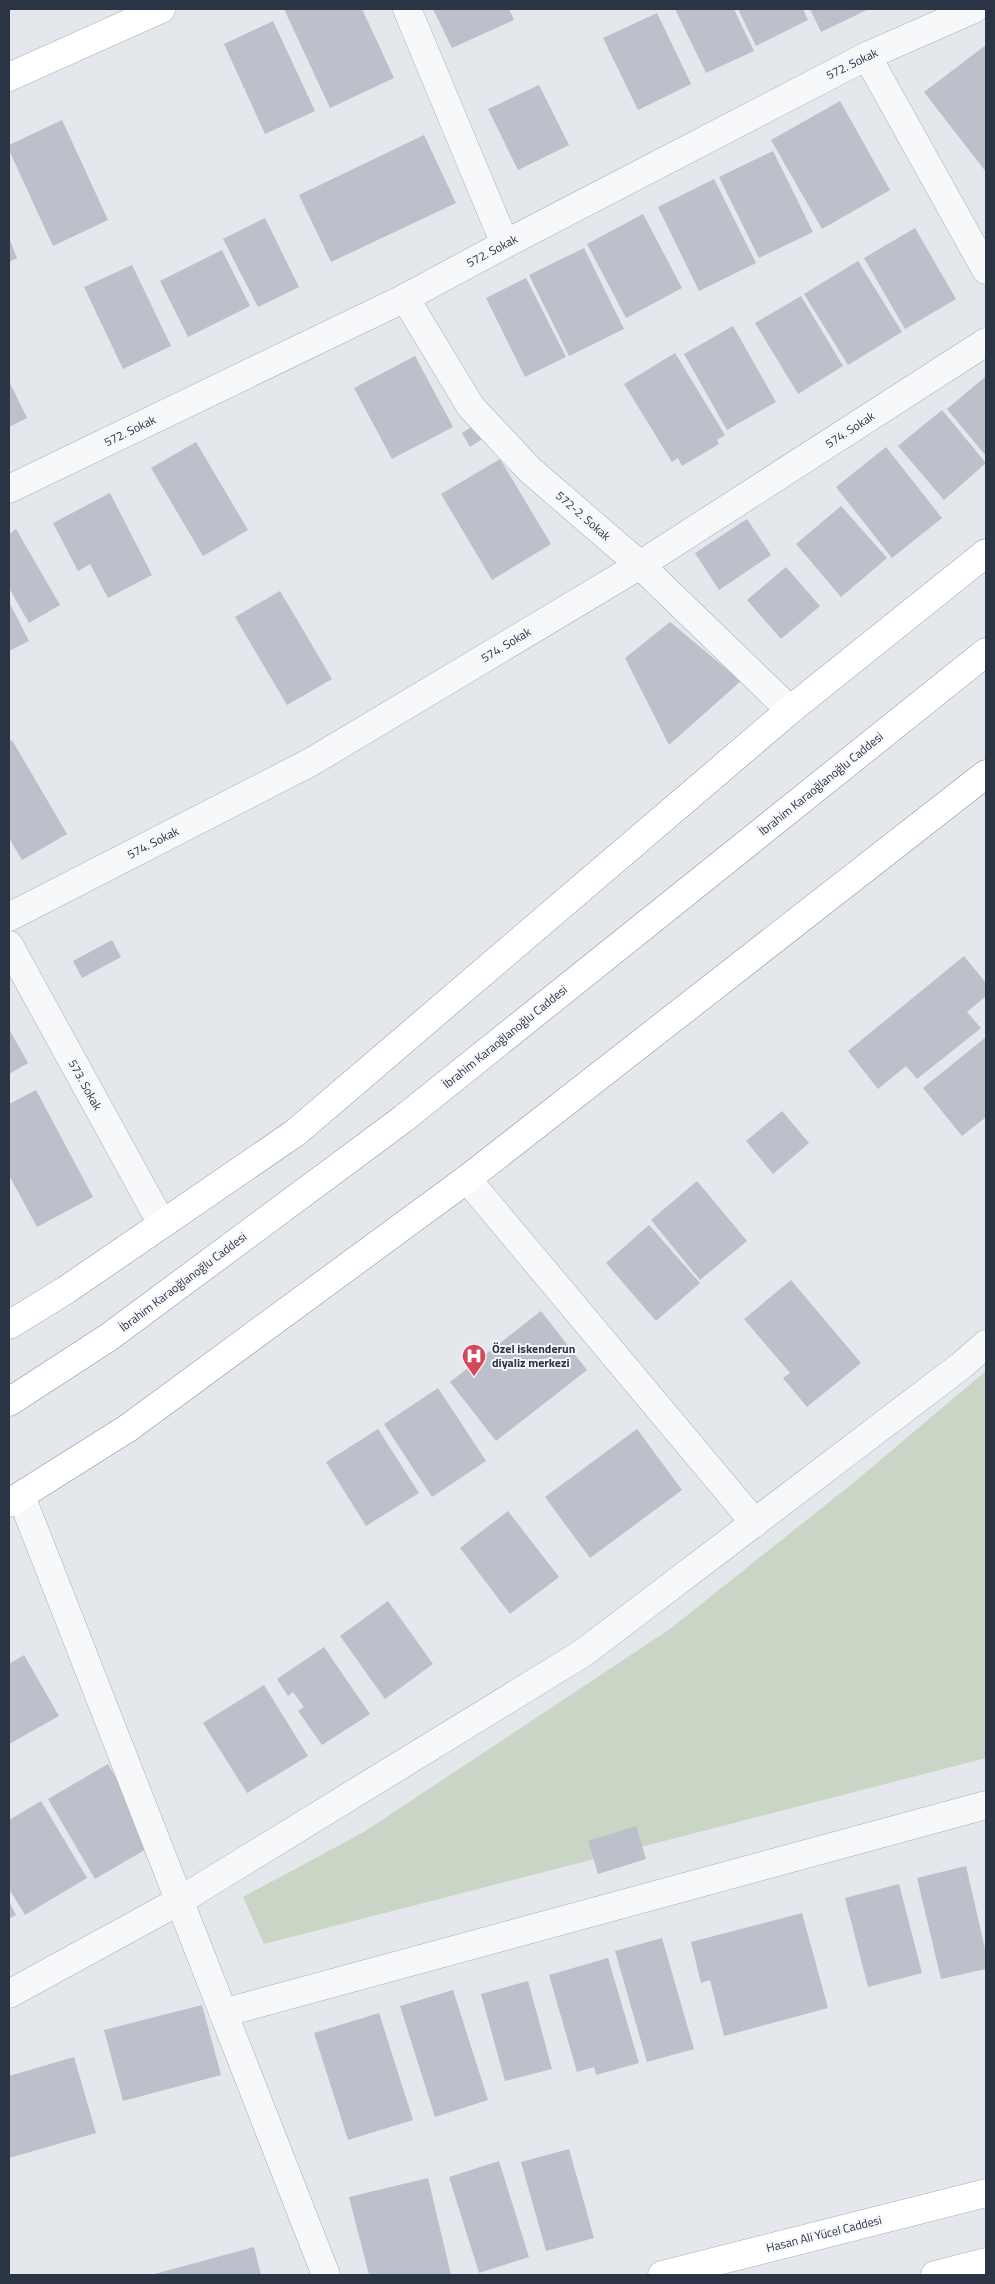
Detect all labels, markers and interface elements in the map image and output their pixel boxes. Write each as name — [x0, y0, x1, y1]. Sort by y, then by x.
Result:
street label: 572. Sokak — [823, 43, 881, 84]
street label: 572. Sokak — [463, 229, 521, 272]
street label: 574. Sokak — [821, 406, 878, 453]
street label: 572. Sokak — [101, 410, 159, 451]
street label: 572-2. Sokak — [552, 486, 615, 545]
street label: 574. Sokak — [477, 622, 535, 667]
street label: İbrahim Karaoğlanoğlu Caddesi — [754, 727, 887, 840]
street label: 574. Sokak — [124, 821, 182, 864]
street label: İbrahim Karaoğlanoğlu Caddesi — [438, 980, 571, 1093]
street label: 573. Sokak — [64, 1056, 107, 1114]
street label: İbrahim Karaoğlanoğlu Caddesi — [115, 1227, 251, 1336]
place label: Özel iskenderun diyaliz merkezi — [492, 1339, 575, 1372]
hospital icon: Özel iskenderun diyaliz merkezi — [461, 1343, 487, 1377]
street label: Hasan Ali Yücel Caddesi — [764, 2210, 884, 2257]

